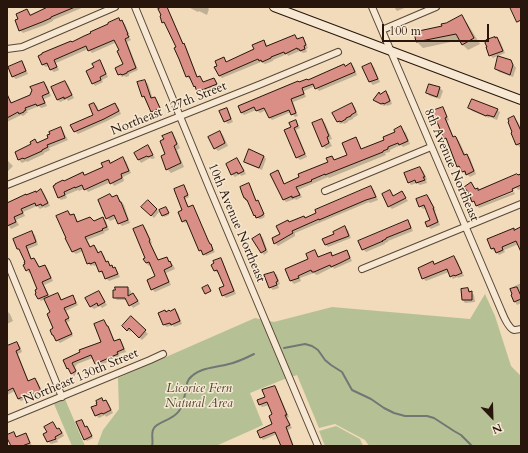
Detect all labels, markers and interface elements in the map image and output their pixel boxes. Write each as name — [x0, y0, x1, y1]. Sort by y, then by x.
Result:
scale bar — [384, 16, 491, 42]
text: 100 m — [389, 23, 421, 39]
street label: Northeast 127th Street — [109, 79, 229, 139]
street label: 8th Avenue Northeast — [420, 106, 482, 224]
street label: 10th Avenue Northeast — [204, 161, 268, 285]
street label: Northeast 130th Street — [21, 346, 141, 408]
park label: Licorice Fern Natural Area — [165, 381, 233, 412]
north arrow — [472, 397, 512, 437]
text: N — [490, 420, 504, 437]

